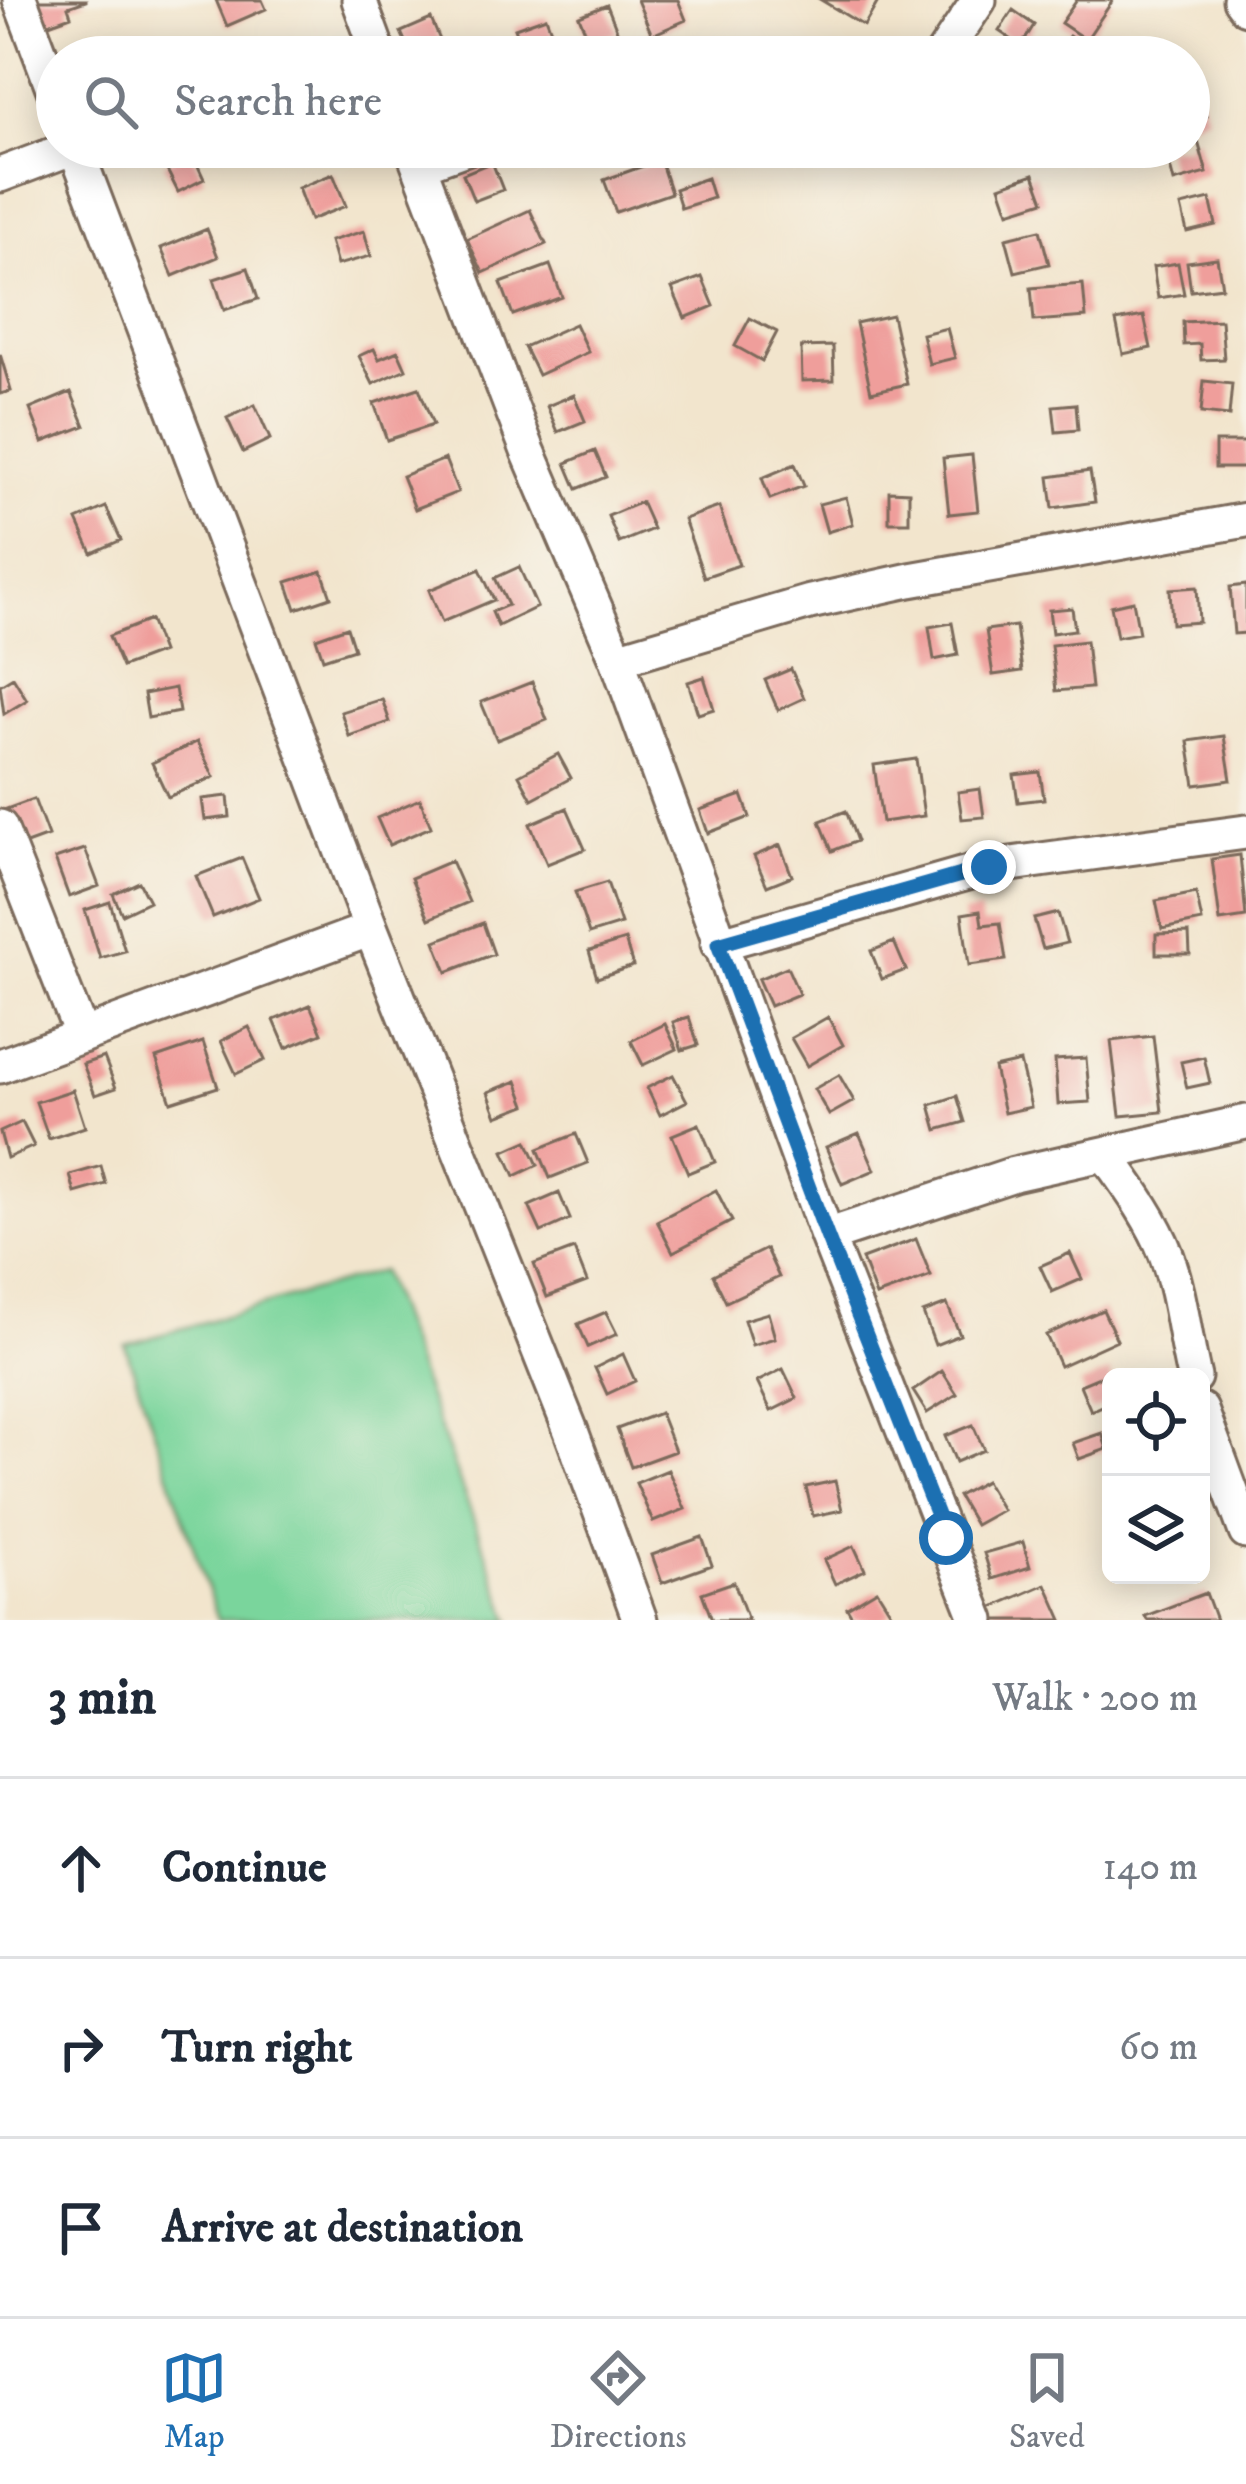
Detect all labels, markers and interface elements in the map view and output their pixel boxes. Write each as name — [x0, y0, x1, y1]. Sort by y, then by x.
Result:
search box — [36, 36, 1210, 168]
icon: search — [78, 69, 144, 135]
text: Search here — [174, 74, 382, 130]
route end — [962, 840, 1016, 894]
map controls — [1102, 1368, 1210, 1584]
button: locate — [1102, 1368, 1210, 1476]
button: layers — [1102, 1476, 1210, 1584]
route start — [919, 1511, 973, 1565]
text: 3 min — [48, 1666, 156, 1730]
text: Walk · 200 m — [992, 1674, 1198, 1723]
icon: ahead — [48, 1835, 114, 1901]
text: Continue — [162, 1840, 327, 1896]
text: 140 m — [1103, 1843, 1198, 1892]
icon: right — [48, 2015, 114, 2081]
text: Turn right — [162, 2020, 352, 2076]
text: 60 m — [1119, 2023, 1198, 2072]
icon: arrive — [48, 2195, 114, 2261]
text: Arrive at destination — [162, 2200, 523, 2256]
tab: Map — [161, 2345, 227, 2458]
tab: Directions — [550, 2345, 686, 2458]
tab: Saved — [1009, 2345, 1085, 2458]

